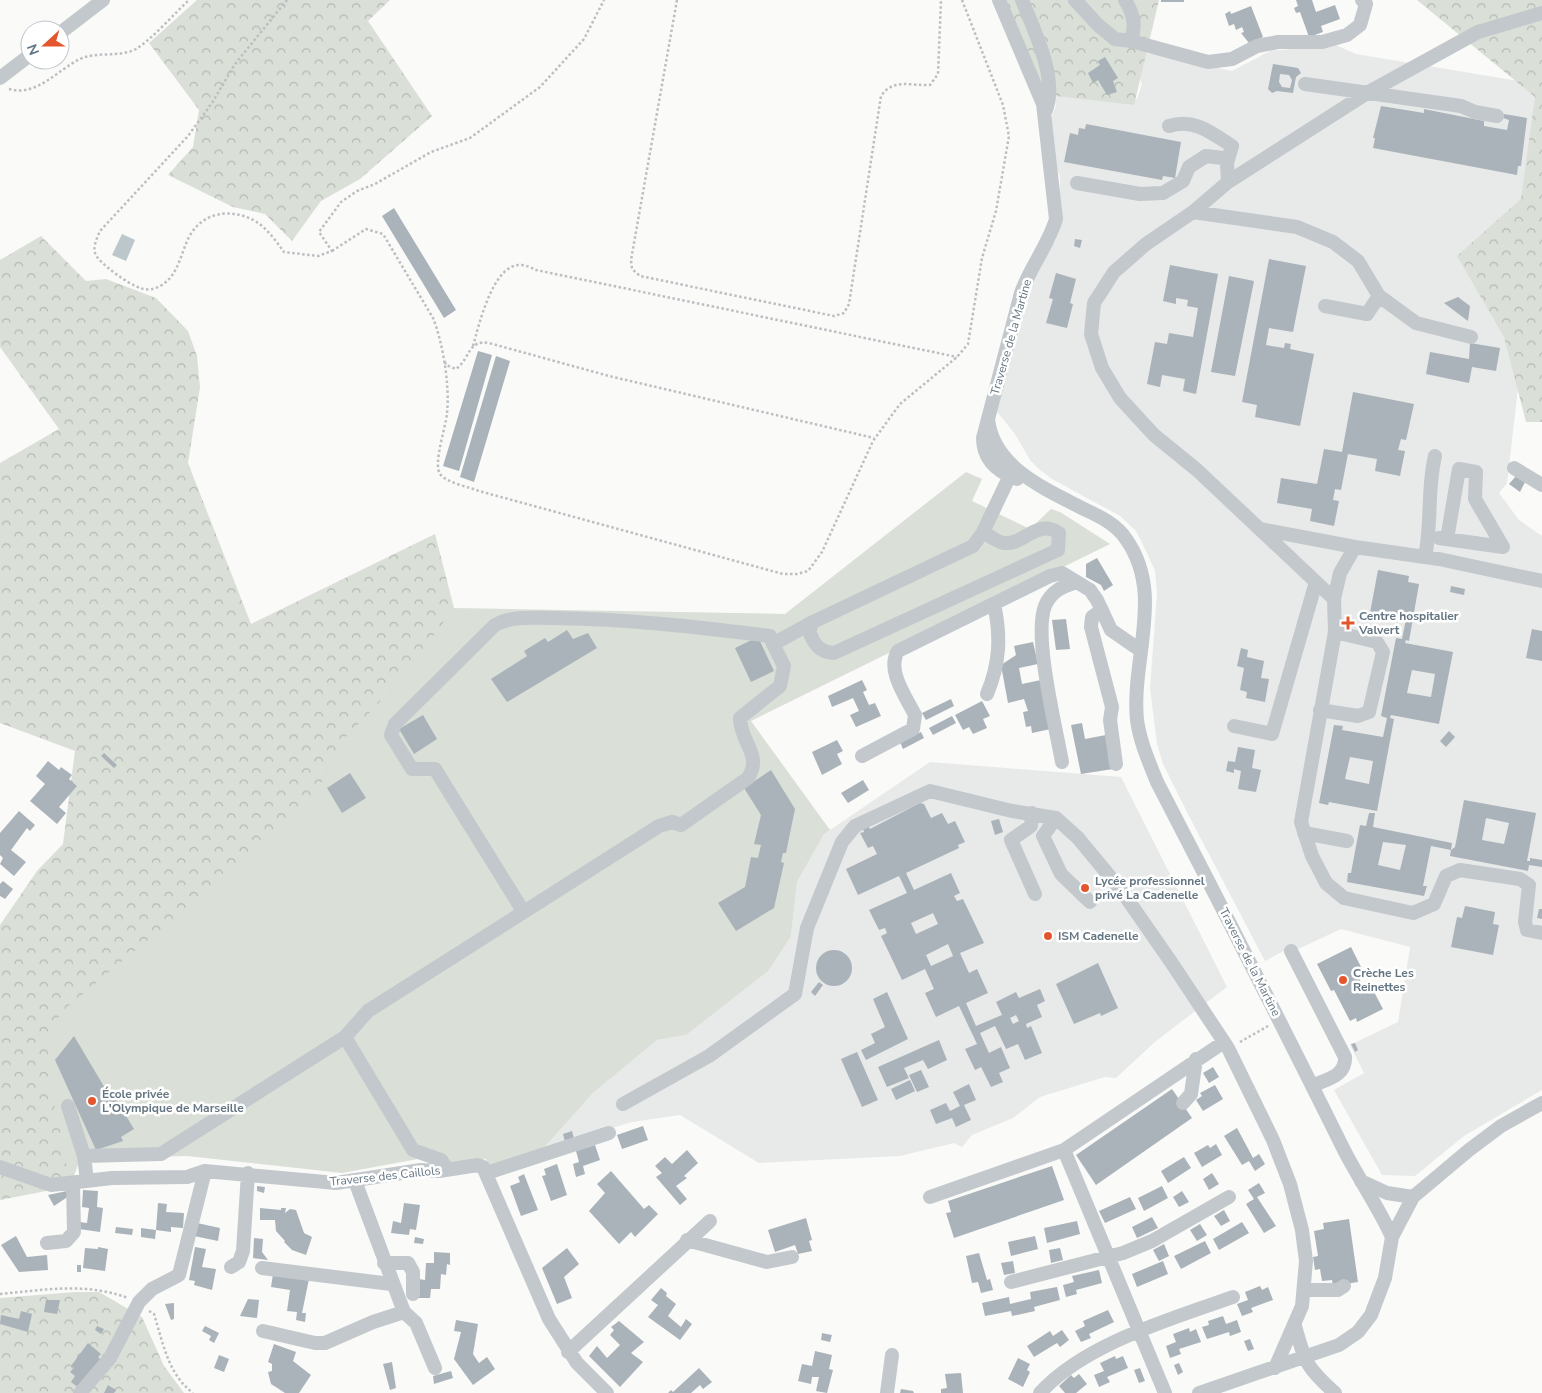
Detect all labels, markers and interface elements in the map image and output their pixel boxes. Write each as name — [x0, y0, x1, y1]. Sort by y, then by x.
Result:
north arrow — [20, 20, 70, 70]
text: N — [23, 41, 44, 58]
street label: Traverse de la Martine — [987, 277, 1035, 397]
place label: Centre hospitalier Valvert — [1358, 608, 1459, 638]
marker: Centre hospitalier Valvert — [1341, 616, 1355, 630]
place label: Lycée professionnel privé La Cadenelle — [1095, 873, 1205, 903]
marker: Lycée professionnel privé La Cadenelle — [1079, 882, 1091, 894]
street label: Traverse de la Martine — [1216, 905, 1284, 1019]
place label: ISM Cadenelle — [1058, 928, 1139, 944]
marker: ISM Cadenelle — [1042, 930, 1054, 942]
place label: Crèche Les Reinettes — [1353, 965, 1414, 995]
marker: Crèche Les Reinettes — [1337, 974, 1349, 986]
place label: École privée L'Olympique de Marseille — [102, 1086, 244, 1116]
marker: École privée L'Olympique de Marseille — [86, 1095, 98, 1107]
street label: Traverse des Caillols — [329, 1162, 441, 1190]

